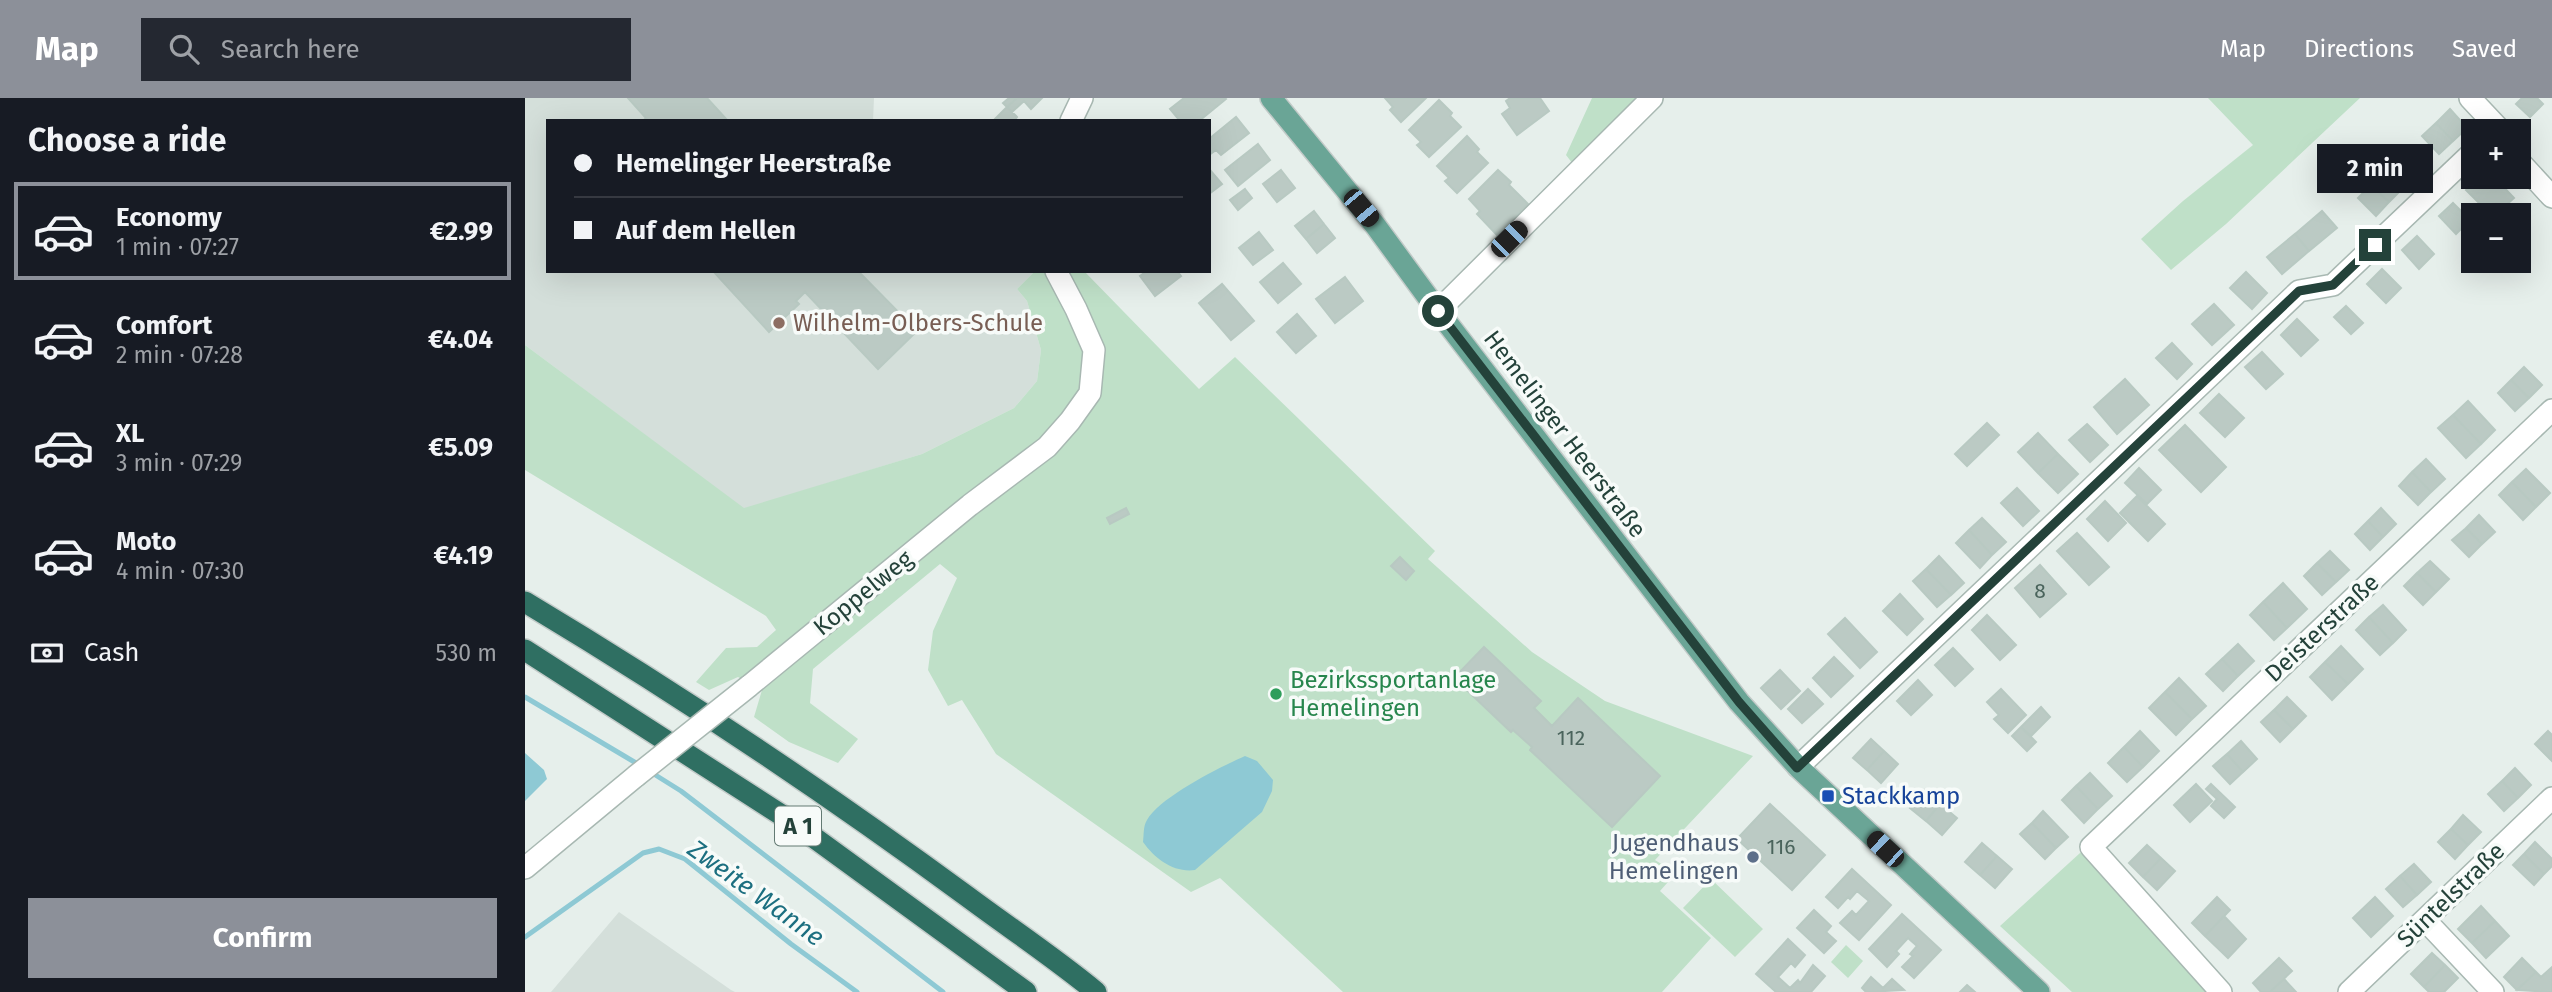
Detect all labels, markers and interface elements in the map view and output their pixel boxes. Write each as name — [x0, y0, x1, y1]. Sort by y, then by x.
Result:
search box — [141, 18, 631, 81]
text: Map — [35, 29, 99, 69]
icon: search — [165, 30, 203, 68]
text: Search here — [221, 34, 360, 65]
text: Map — [2220, 35, 2266, 63]
text: Directions — [2304, 35, 2414, 63]
text: Saved — [2452, 35, 2517, 63]
map controls — [2461, 119, 2531, 273]
button: + — [2461, 119, 2531, 189]
text: Choose a ride — [28, 121, 226, 159]
callout: 2 min — [2317, 144, 2433, 192]
text: Hemelinger Heerstraße — [616, 148, 891, 179]
text: 2 min — [2347, 154, 2403, 182]
car — [1340, 185, 1383, 231]
icon: car — [32, 200, 95, 263]
text: Economy — [116, 202, 222, 233]
button: − — [2461, 203, 2531, 273]
text: Auf dem Hellen — [616, 215, 796, 246]
text: €2.99 — [430, 216, 493, 247]
car — [1487, 217, 1532, 261]
route end — [2359, 229, 2391, 261]
text: 1 min · 07:27 — [116, 233, 239, 261]
route start — [1422, 295, 1454, 327]
icon: car — [32, 308, 95, 371]
place label: Wilhelm-Olbers-Schule — [793, 309, 1043, 337]
text: Comfort — [116, 310, 212, 341]
marker: Wilhelm-Olbers-Schule — [771, 315, 787, 331]
text: €4.04 — [428, 324, 493, 355]
street label: Hemelinger Heerstraße — [1478, 325, 1652, 543]
text: 2 min · 07:28 — [116, 341, 243, 369]
icon: car — [32, 416, 95, 479]
text: XL — [116, 418, 144, 449]
text: €5.09 — [428, 432, 493, 463]
text: 3 min · 07:29 — [116, 449, 242, 477]
icon: car — [32, 524, 95, 587]
text: Moto — [116, 526, 176, 557]
text: €4.19 — [434, 540, 493, 571]
street label: Koppelweg — [808, 544, 919, 641]
text: 4 min · 07:30 — [116, 557, 244, 585]
street label: Deisterstraße — [2259, 568, 2385, 688]
house number: 8 — [2034, 578, 2046, 604]
icon: cash — [28, 634, 66, 672]
text: Cash — [84, 637, 140, 668]
text: 530 m — [436, 639, 497, 667]
place label: Bezirkssportanlage Hemelingen — [1290, 666, 1496, 722]
marker: Bezirkssportanlage Hemelingen — [1268, 686, 1284, 702]
house number: 112 — [1557, 725, 1585, 751]
place label: Stackkamp — [1842, 782, 1960, 810]
marker: Stackkamp — [1820, 788, 1836, 804]
road number: A 1 — [775, 806, 821, 846]
car — [1863, 827, 1908, 871]
place label: Jugendhaus Hemelingen — [1609, 829, 1739, 885]
water label: Zweite Wanne — [681, 833, 830, 953]
house number: 116 — [1766, 834, 1796, 860]
street label: Süntelstraße — [2392, 837, 2510, 953]
marker: Jugendhaus Hemelingen — [1745, 849, 1761, 865]
button: Confirm — [28, 898, 497, 978]

